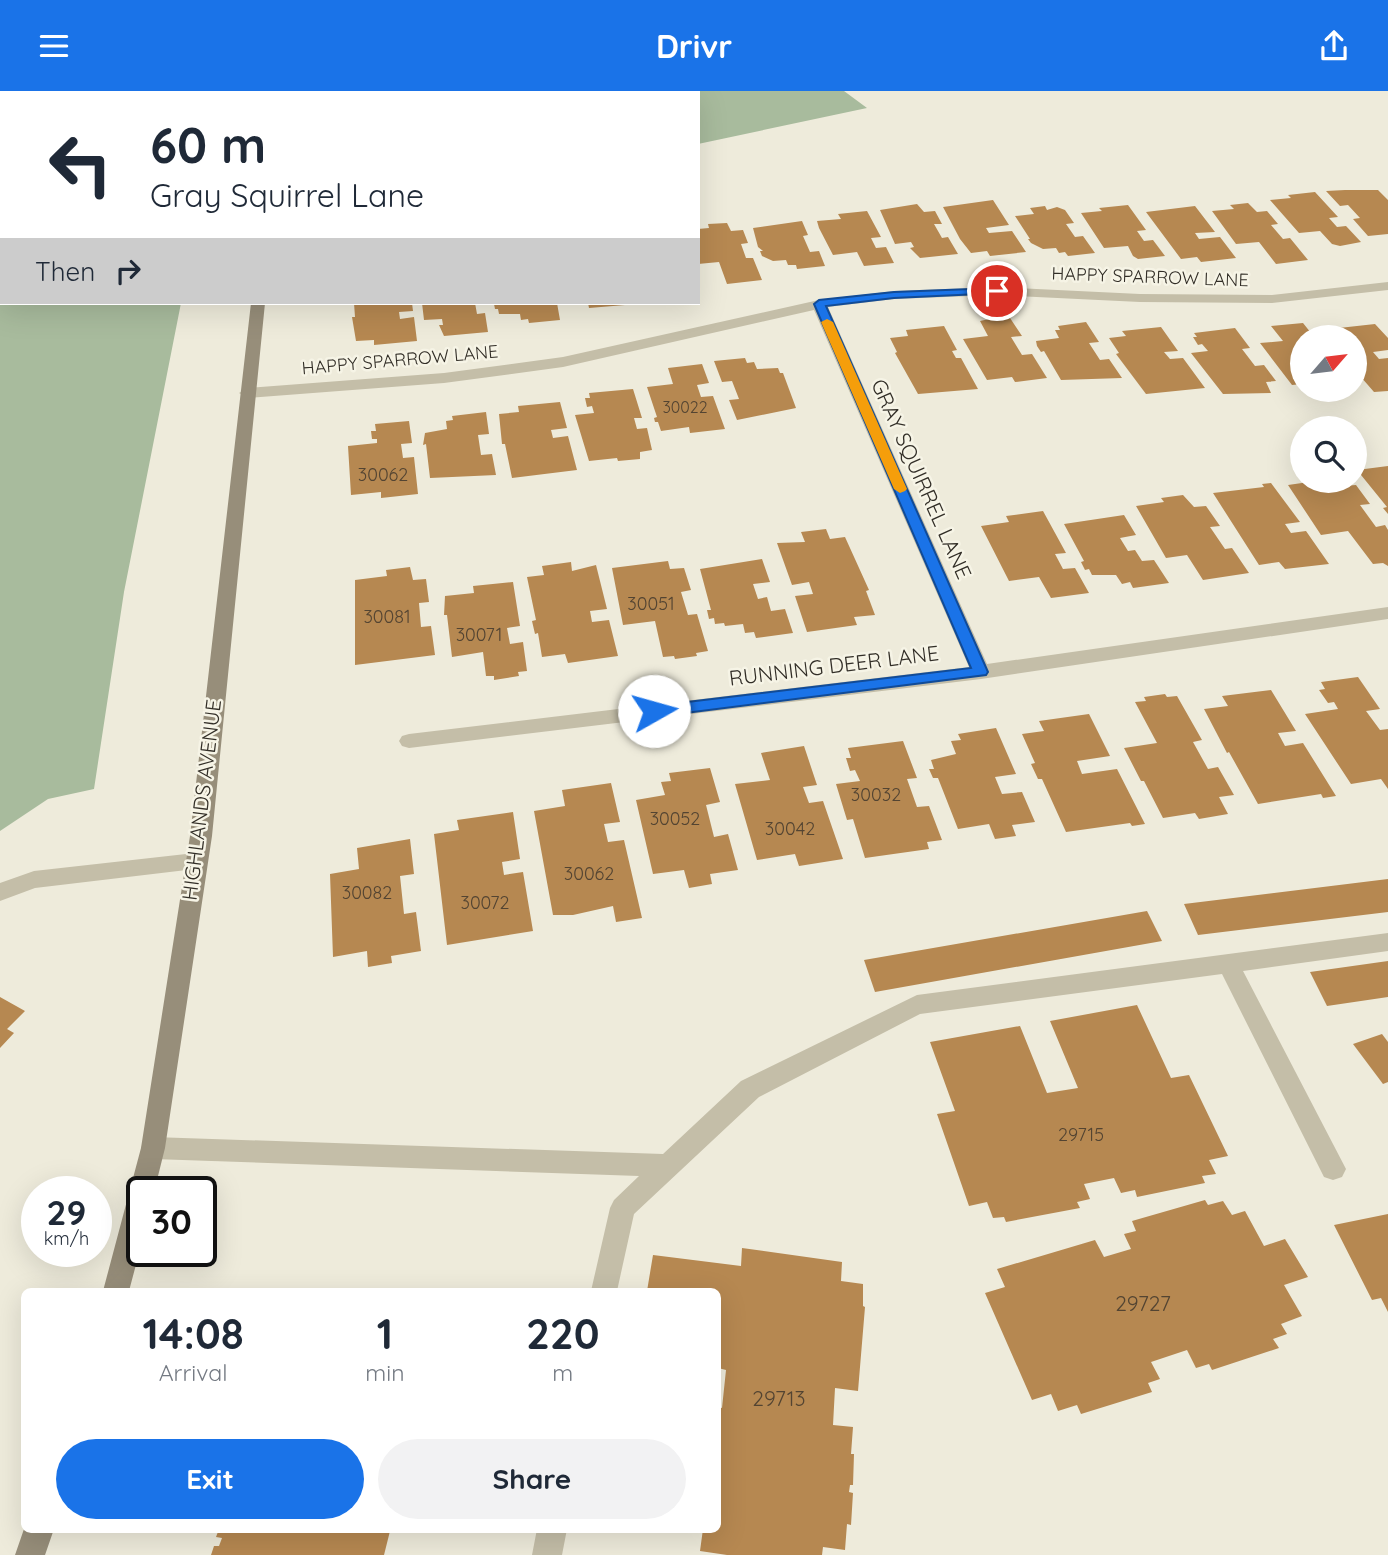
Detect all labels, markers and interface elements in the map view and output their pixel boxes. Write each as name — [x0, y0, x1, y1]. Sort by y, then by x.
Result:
text: Drivr — [656, 26, 732, 66]
icon: menu — [35, 27, 73, 65]
icon: share — [1315, 27, 1353, 65]
text: 60 m — [150, 114, 266, 175]
icon: left — [35, 119, 126, 210]
text: Gray Squirrel Lane — [150, 175, 424, 215]
icon: right — [109, 252, 147, 290]
text: Then — [35, 255, 95, 288]
pin — [967, 261, 1027, 321]
street label: HAPPY SPARROW LANE — [1051, 262, 1249, 291]
icon: arrive — [978, 272, 1016, 310]
north arrow — [1290, 325, 1367, 403]
map controls — [1290, 325, 1367, 493]
street label: HAPPY SPARROW LANE — [301, 339, 499, 380]
street label: GRAY SQUIRREL LANE — [866, 375, 978, 583]
house number: 30022 — [662, 397, 708, 417]
button: search — [1290, 416, 1367, 493]
house number: 30062 — [358, 463, 408, 486]
house number: 30051 — [627, 592, 675, 615]
house number: 30081 — [363, 605, 411, 628]
house number: 30071 — [456, 623, 502, 646]
street label: RUNNING DEER LANE — [728, 639, 940, 691]
position arrow — [617, 674, 691, 748]
street label: HIGHLANDS AVENUE — [176, 698, 226, 902]
house number: 30032 — [851, 783, 901, 806]
house number: 30052 — [650, 807, 700, 830]
house number: 30042 — [765, 817, 815, 840]
house number: 30062 — [564, 862, 614, 885]
house number: 30082 — [342, 881, 392, 904]
house number: 30072 — [460, 891, 510, 914]
house number: 29715 — [1058, 1123, 1104, 1146]
speed limit sign: 30 — [126, 1176, 217, 1267]
text: 29 — [47, 1190, 86, 1234]
text: km/h — [44, 1227, 89, 1250]
house number: 29727 — [1115, 1290, 1171, 1316]
text: 14:08 — [142, 1307, 244, 1360]
text: 1 — [377, 1307, 393, 1360]
text: 220 — [526, 1307, 600, 1360]
text: Arrival — [159, 1358, 228, 1387]
text: min — [365, 1358, 404, 1387]
text: m — [552, 1358, 573, 1387]
house number: 29713 — [752, 1385, 806, 1411]
button: Exit — [56, 1439, 364, 1519]
button: Share — [378, 1439, 686, 1519]

